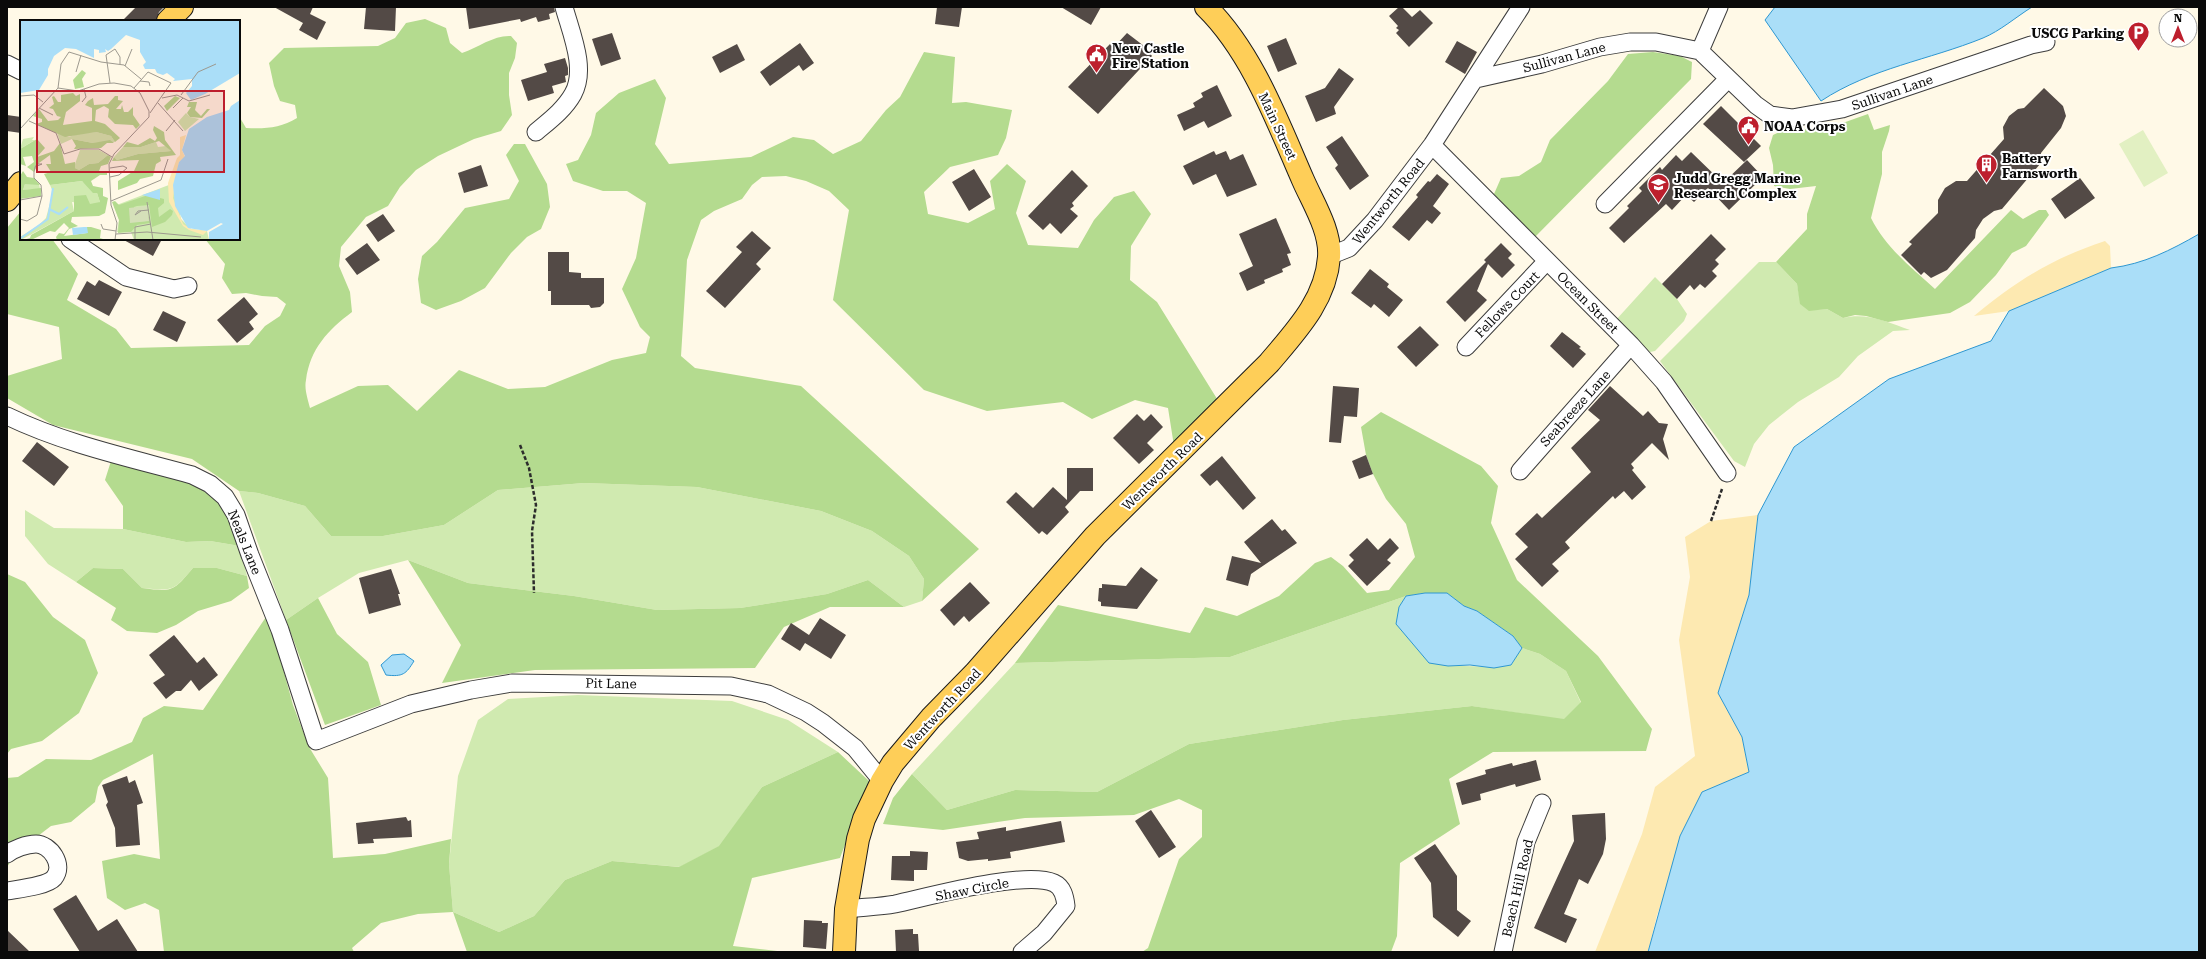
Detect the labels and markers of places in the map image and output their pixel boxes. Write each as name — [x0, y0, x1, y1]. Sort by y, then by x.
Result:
parking icon: USCG Parking — [2126, 20, 2152, 53]
place label: USCG Parking — [2031, 26, 2124, 41]
place label: New Castle Fire Station — [1112, 41, 1189, 71]
public building icon: New Castle Fire Station — [1084, 42, 1110, 75]
public building icon: NOAA Corps — [1736, 113, 1762, 146]
place label: NOAA Corps — [1764, 119, 1846, 134]
place label: Battery Farnsworth — [2002, 151, 2078, 181]
building icon: Battery Farnsworth — [1974, 152, 2000, 185]
place label: Judd Gregg Marine Research Complex — [1674, 171, 1801, 201]
school or university icon: Judd Gregg Marine Research Complex — [1645, 172, 1671, 205]

